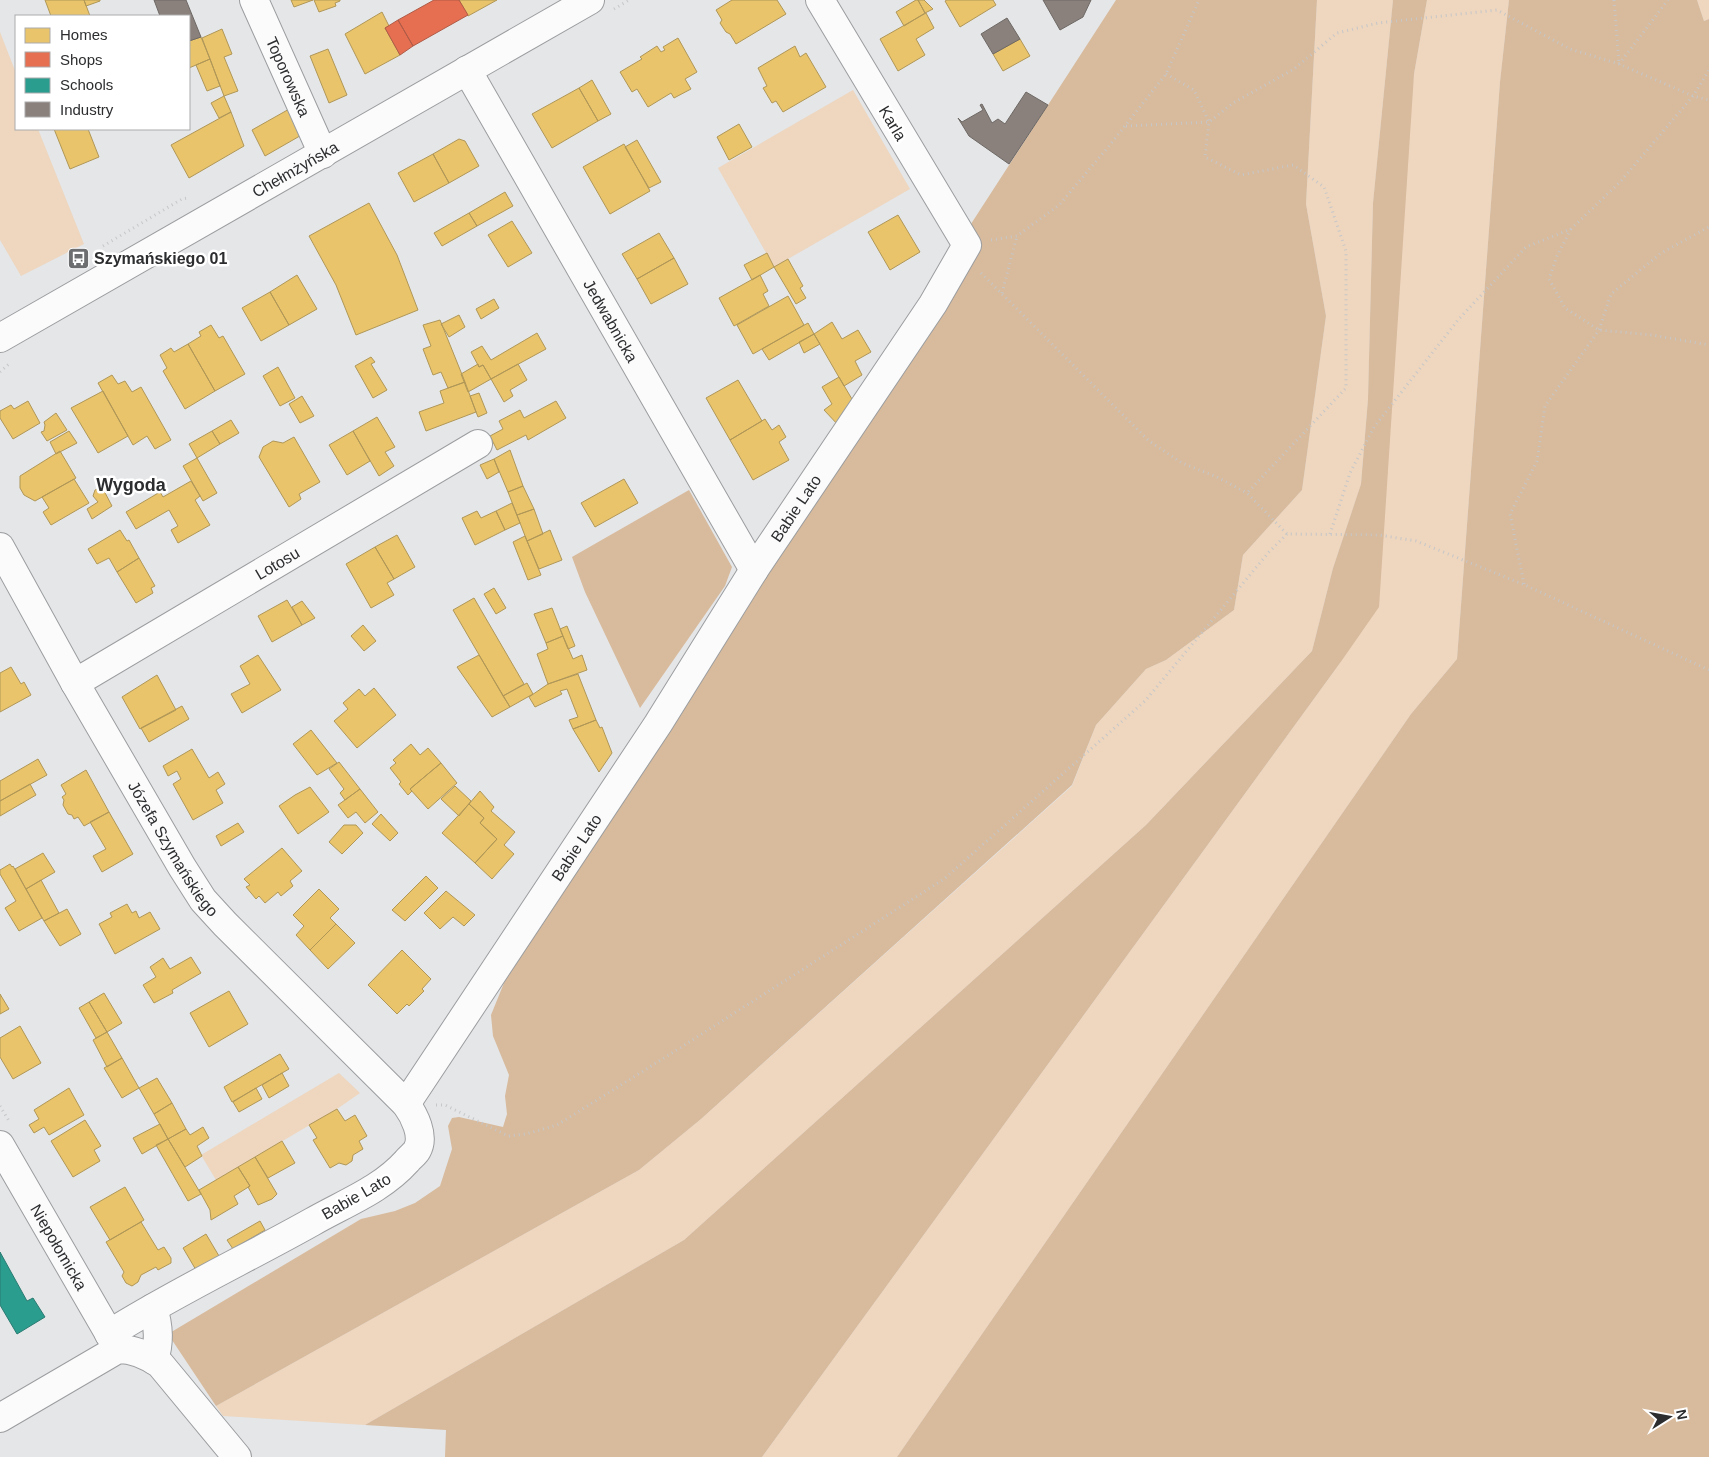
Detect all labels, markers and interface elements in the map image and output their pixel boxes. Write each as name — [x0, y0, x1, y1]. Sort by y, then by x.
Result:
legend — [15, 15, 190, 130]
text: Homes — [60, 26, 108, 43]
street label: Toporowska — [263, 34, 313, 119]
text: Shops — [60, 51, 103, 68]
text: Schools — [60, 76, 113, 93]
text: Industry — [60, 101, 114, 118]
street label: Karla — [876, 103, 910, 144]
street label: Chełmżyńska — [249, 138, 341, 201]
bus stop icon: Szymańskiego 01 — [66, 246, 90, 270]
place label: Szymańskiego 01 — [94, 250, 228, 267]
street label: Jedwabnicka — [580, 277, 641, 365]
street label: Babie Lato — [768, 472, 825, 545]
district label: Wygoda — [96, 475, 167, 495]
street label: Lotosu — [252, 544, 302, 583]
street label: Józefa Szymańskiego — [125, 778, 222, 920]
street label: Babie Lato — [548, 811, 605, 884]
street label: Babie Lato — [319, 1170, 394, 1223]
street label: Niepołomicka — [27, 1202, 90, 1293]
north arrow — [1644, 1392, 1694, 1442]
text: N — [1673, 1408, 1691, 1421]

